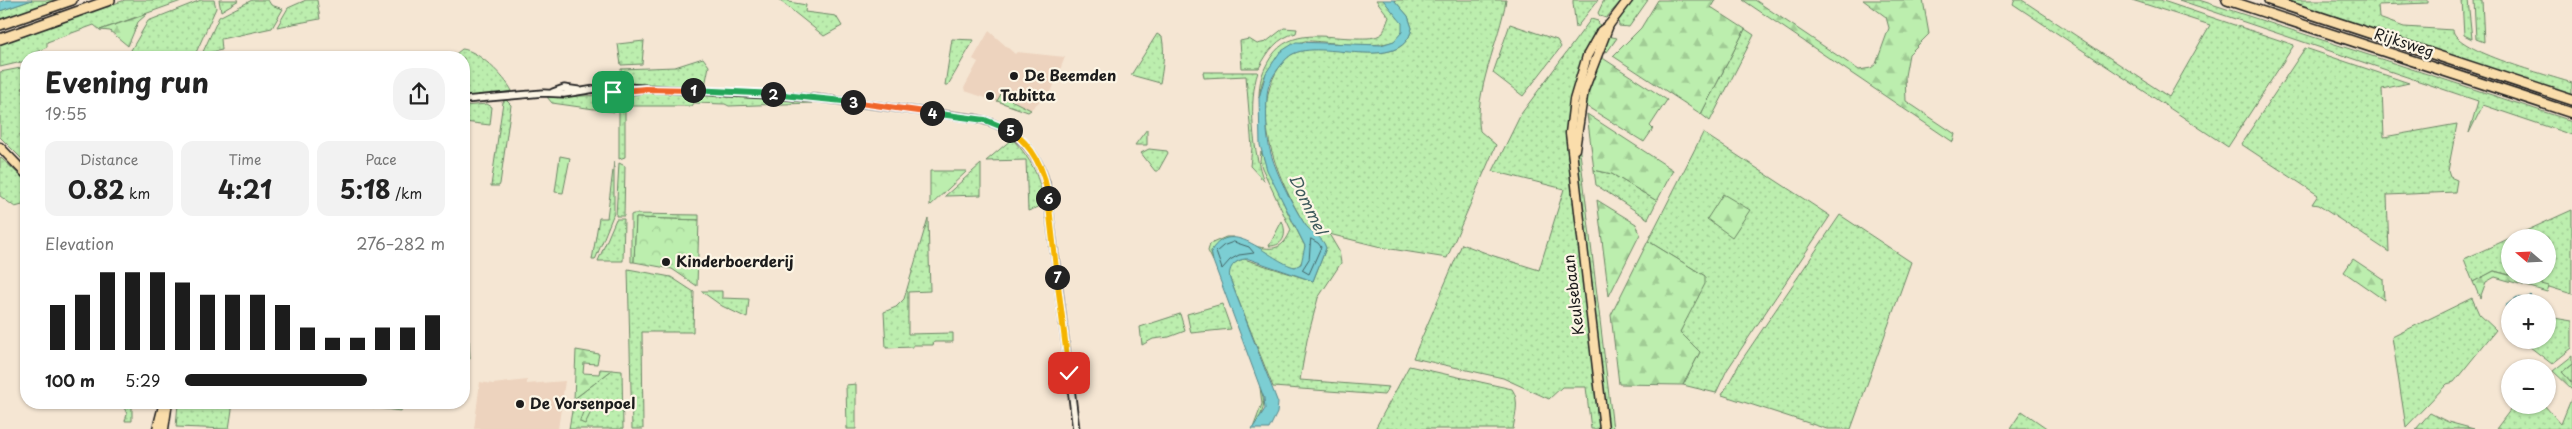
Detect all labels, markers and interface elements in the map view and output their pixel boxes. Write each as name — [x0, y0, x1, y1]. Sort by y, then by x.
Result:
street label: Rijksweg — [2372, 21, 2437, 62]
text: Evening run — [45, 60, 209, 103]
place label: De Beemden — [1024, 63, 1116, 86]
button: share — [393, 68, 445, 120]
marker: De Beemden — [1008, 70, 1020, 82]
pin — [592, 71, 634, 113]
icon: arrive — [599, 78, 627, 106]
pin: 1 — [680, 78, 706, 102]
text: 1 — [690, 80, 697, 101]
pin: 2 — [760, 82, 786, 106]
place label: Tabitta — [1000, 83, 1056, 106]
text: 2 — [769, 84, 778, 105]
pin: 3 — [840, 90, 866, 114]
marker: Tabitta — [984, 90, 996, 102]
text: 3 — [849, 92, 858, 113]
pin: 4 — [920, 100, 944, 126]
text: 19:55 — [45, 101, 87, 125]
text: 4 — [928, 103, 937, 124]
pin: 5 — [998, 118, 1022, 142]
text: 5 — [1006, 120, 1015, 141]
text: Distance — [80, 149, 138, 170]
text: Time — [228, 149, 262, 170]
text: Pace — [365, 149, 397, 170]
water label: Dommel — [1284, 169, 1335, 240]
text: 0.82 — [68, 170, 125, 208]
text: 4:21 — [218, 170, 272, 208]
text: 5:18 — [340, 170, 391, 208]
text: km — [125, 183, 150, 204]
text: /km — [391, 183, 422, 204]
pin: 6 — [1036, 186, 1060, 210]
text: 6 — [1044, 188, 1053, 209]
north arrow — [2501, 229, 2556, 284]
map controls — [2501, 229, 2556, 414]
text: Elevation — [45, 231, 114, 255]
text: 276–282 m — [356, 231, 445, 255]
place label: Kinderboerderij — [676, 249, 794, 272]
street label: Keulsebaan — [1556, 254, 1589, 337]
marker: Kinderboerderij — [660, 256, 672, 268]
pin: 7 — [1044, 264, 1070, 290]
text: 7 — [1053, 267, 1062, 288]
button: + — [2501, 294, 2556, 349]
pin — [1048, 352, 1090, 394]
icon: check — [1055, 359, 1083, 387]
button: − — [2501, 359, 2556, 414]
text: 100 m — [45, 368, 95, 392]
text: 5:29 — [125, 368, 160, 392]
place label: De Vorsenpoel — [530, 391, 635, 414]
marker: De Vorsenpoel — [514, 398, 526, 410]

